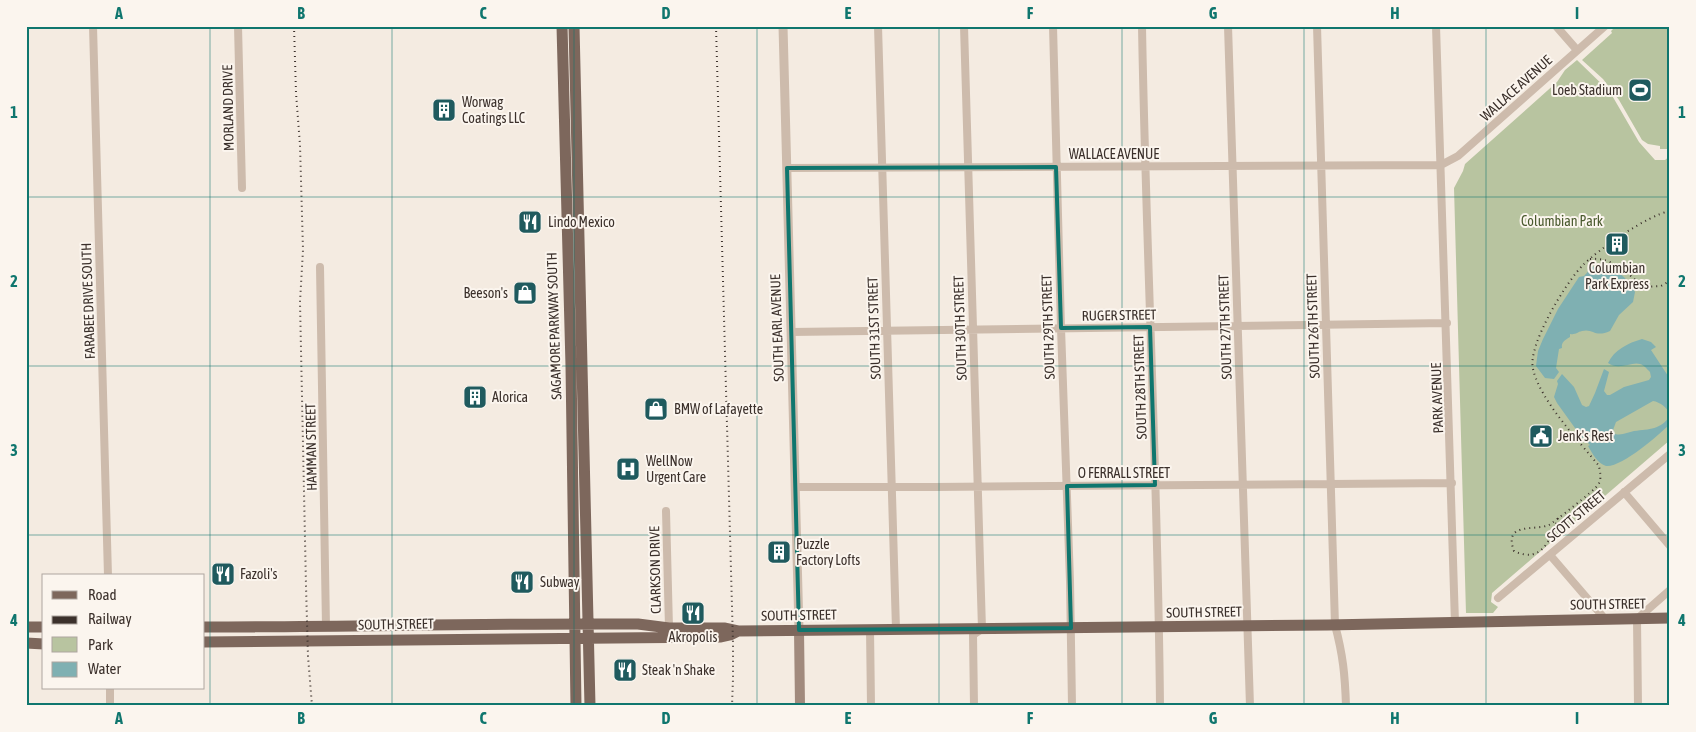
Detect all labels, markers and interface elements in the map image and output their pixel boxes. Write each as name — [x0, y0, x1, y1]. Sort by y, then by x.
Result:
text: A — [114, 4, 123, 22]
text: B — [297, 4, 305, 22]
text: C — [479, 4, 487, 22]
text: D — [662, 4, 671, 22]
text: E — [845, 4, 852, 22]
text: F — [1027, 4, 1034, 22]
text: G — [1209, 4, 1218, 22]
text: H — [1390, 4, 1400, 22]
text: I — [1575, 4, 1579, 22]
street label: WALLACE AVENUE — [1477, 52, 1555, 124]
street label: MORLAND DRIVE — [219, 65, 237, 151]
sports icon: Loeb Stadium — [1627, 77, 1653, 103]
place label: Loeb Stadium — [1552, 82, 1622, 98]
place label: Worwag Coatings LLC — [462, 94, 526, 126]
building icon: Worwag Coatings LLC — [431, 97, 457, 123]
text: 1 — [10, 103, 18, 121]
text: 1 — [1678, 103, 1686, 121]
street label: WALLACE AVENUE — [1069, 146, 1159, 162]
restaurant icon: Lindo Mexico — [517, 209, 543, 235]
park label: Columbian Park — [1521, 213, 1603, 229]
place label: Lindo Mexico — [548, 214, 615, 230]
building icon: Columbian Park Express — [1604, 231, 1630, 257]
street label: FARABEE DRIVE SOUTH — [78, 243, 98, 359]
street label: SAGAMORE PARKWAY SOUTH — [543, 252, 565, 400]
place label: Columbian Park Express — [1585, 260, 1649, 292]
text: 2 — [10, 272, 18, 290]
text: 2 — [1678, 272, 1686, 290]
street label: SOUTH 26TH STREET — [1303, 273, 1323, 379]
street label: SOUTH EARL AVENUE — [767, 274, 787, 382]
street label: SOUTH 29TH STREET — [1038, 274, 1058, 380]
street label: SOUTH 27TH STREET — [1215, 274, 1235, 380]
street label: SOUTH 30TH STREET — [950, 275, 970, 381]
street label: SOUTH 31ST STREET — [864, 276, 884, 380]
shop icon: Beeson's — [512, 280, 538, 306]
place label: Beeson's — [463, 285, 508, 301]
street label: RUGER STREET — [1082, 306, 1156, 324]
street label: SOUTH 28TH STREET — [1130, 334, 1150, 440]
street label: PARK AVENUE — [1428, 362, 1446, 434]
building icon: Alorica — [462, 384, 488, 410]
place label: Alorica — [492, 389, 528, 405]
shop icon: BMW of Lafayette — [643, 396, 669, 422]
place label: BMW of Lafayette — [674, 401, 763, 417]
street label: HAMMAN STREET — [302, 403, 320, 491]
public building icon: Jenk's Rest — [1528, 423, 1554, 449]
place label: Jenk's Rest — [1558, 428, 1613, 444]
text: 3 — [10, 441, 18, 459]
text: 3 — [1678, 441, 1686, 459]
place label: WellNow Urgent Care — [646, 453, 706, 485]
hospital icon: WellNow Urgent Care — [615, 456, 641, 482]
street label: O FERRALL STREET — [1078, 465, 1170, 481]
street label: SCOTT STREET — [1544, 487, 1608, 545]
street label: CLARKSON DRIVE — [646, 526, 664, 614]
place label: Puzzle Factory Lofts — [796, 536, 860, 568]
building icon: Puzzle Factory Lofts — [766, 539, 792, 565]
restaurant icon: Fazoli's — [210, 561, 236, 587]
place label: Fazoli's — [240, 566, 278, 582]
restaurant icon: Subway — [509, 569, 535, 595]
legend — [42, 574, 205, 690]
place label: Subway — [540, 574, 580, 590]
text: Road — [88, 586, 117, 603]
street label: SOUTH STREET — [1570, 595, 1646, 613]
restaurant icon: Akropolis — [680, 600, 706, 626]
street label: SOUTH STREET — [1166, 603, 1242, 621]
street label: SOUTH STREET — [761, 606, 837, 624]
text: Railway — [88, 610, 132, 627]
text: 4 — [9, 611, 18, 629]
text: 4 — [1677, 611, 1686, 629]
street label: SOUTH STREET — [358, 615, 434, 633]
place label: Akropolis — [669, 629, 717, 645]
text: Park — [88, 636, 113, 653]
restaurant icon: Steak 'n Shake — [612, 657, 638, 683]
text: Water — [88, 660, 121, 677]
place label: Steak 'n Shake — [642, 662, 715, 678]
text: A — [114, 709, 123, 727]
text: B — [297, 709, 305, 727]
text: C — [479, 709, 487, 727]
text: D — [662, 709, 671, 727]
text: E — [845, 709, 852, 727]
text: F — [1027, 709, 1034, 727]
text: G — [1209, 709, 1218, 727]
text: H — [1390, 709, 1400, 727]
text: I — [1575, 709, 1579, 727]

